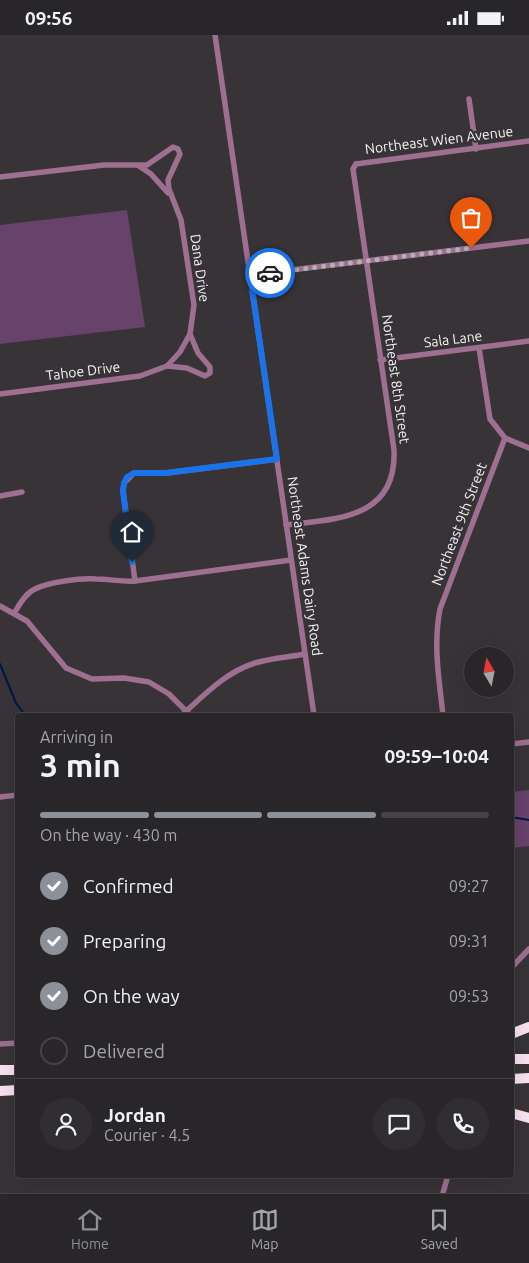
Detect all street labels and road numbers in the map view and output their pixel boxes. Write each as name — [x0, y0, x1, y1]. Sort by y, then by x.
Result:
street label: Northeast Wien Avenue — [364, 123, 514, 157]
street label: Dana Drive — [187, 233, 213, 303]
street label: Northeast 8th Street — [379, 313, 413, 445]
street label: Sala Lane — [423, 327, 483, 351]
street label: Tahoe Drive — [45, 359, 121, 383]
street label: Northeast 9th Street — [428, 460, 490, 588]
street label: Northeast Adams Dairy Road — [284, 475, 326, 657]

